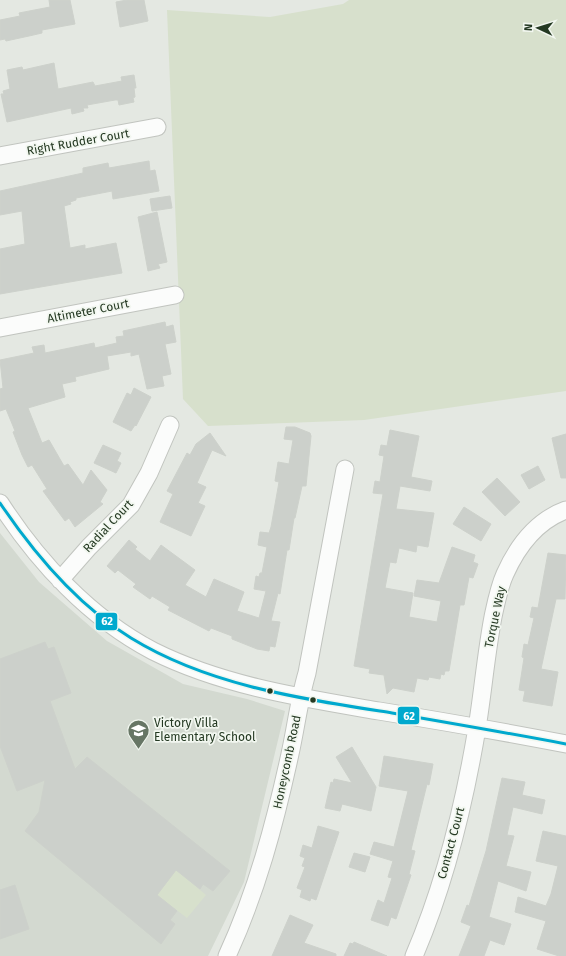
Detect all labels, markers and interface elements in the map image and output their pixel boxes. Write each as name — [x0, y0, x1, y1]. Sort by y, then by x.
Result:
north arrow — [518, 8, 558, 48]
text: N — [522, 23, 535, 31]
street label: Right Rudder Court — [26, 126, 131, 158]
street label: Altimeter Court — [46, 296, 131, 326]
street label: Radial Court — [80, 496, 136, 555]
street label: Torque Way — [482, 585, 508, 649]
line badge: 62 — [95, 612, 118, 631]
text: 62 — [101, 615, 113, 628]
unlabelled marker — [265, 686, 275, 696]
unlabelled marker — [308, 695, 318, 705]
line badge: 62 — [397, 706, 420, 725]
text: 62 — [403, 710, 415, 723]
street label: Honeycomb Road — [270, 714, 304, 810]
place label: Victory Villa Elementary School — [154, 716, 256, 744]
school or university icon: Victory Villa Elementary School — [125, 717, 151, 750]
street label: Contact Court — [435, 805, 468, 881]

